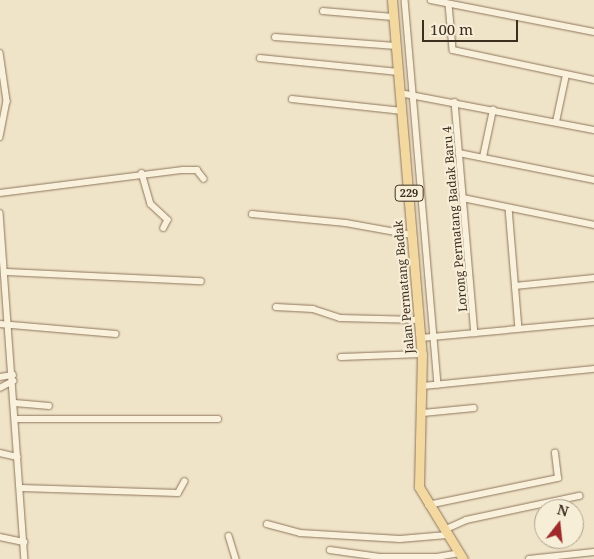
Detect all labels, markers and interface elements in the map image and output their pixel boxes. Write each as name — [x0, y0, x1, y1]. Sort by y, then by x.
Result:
scale bar — [424, 10, 520, 42]
text: 100 m — [430, 19, 473, 39]
street label: Lorong Permatang Badak Baru 4 — [440, 125, 470, 313]
road number: 229 — [394, 184, 424, 202]
street label: Jalan Permatang Badak — [391, 220, 417, 354]
north arrow — [534, 499, 584, 549]
text: N — [555, 499, 571, 521]

